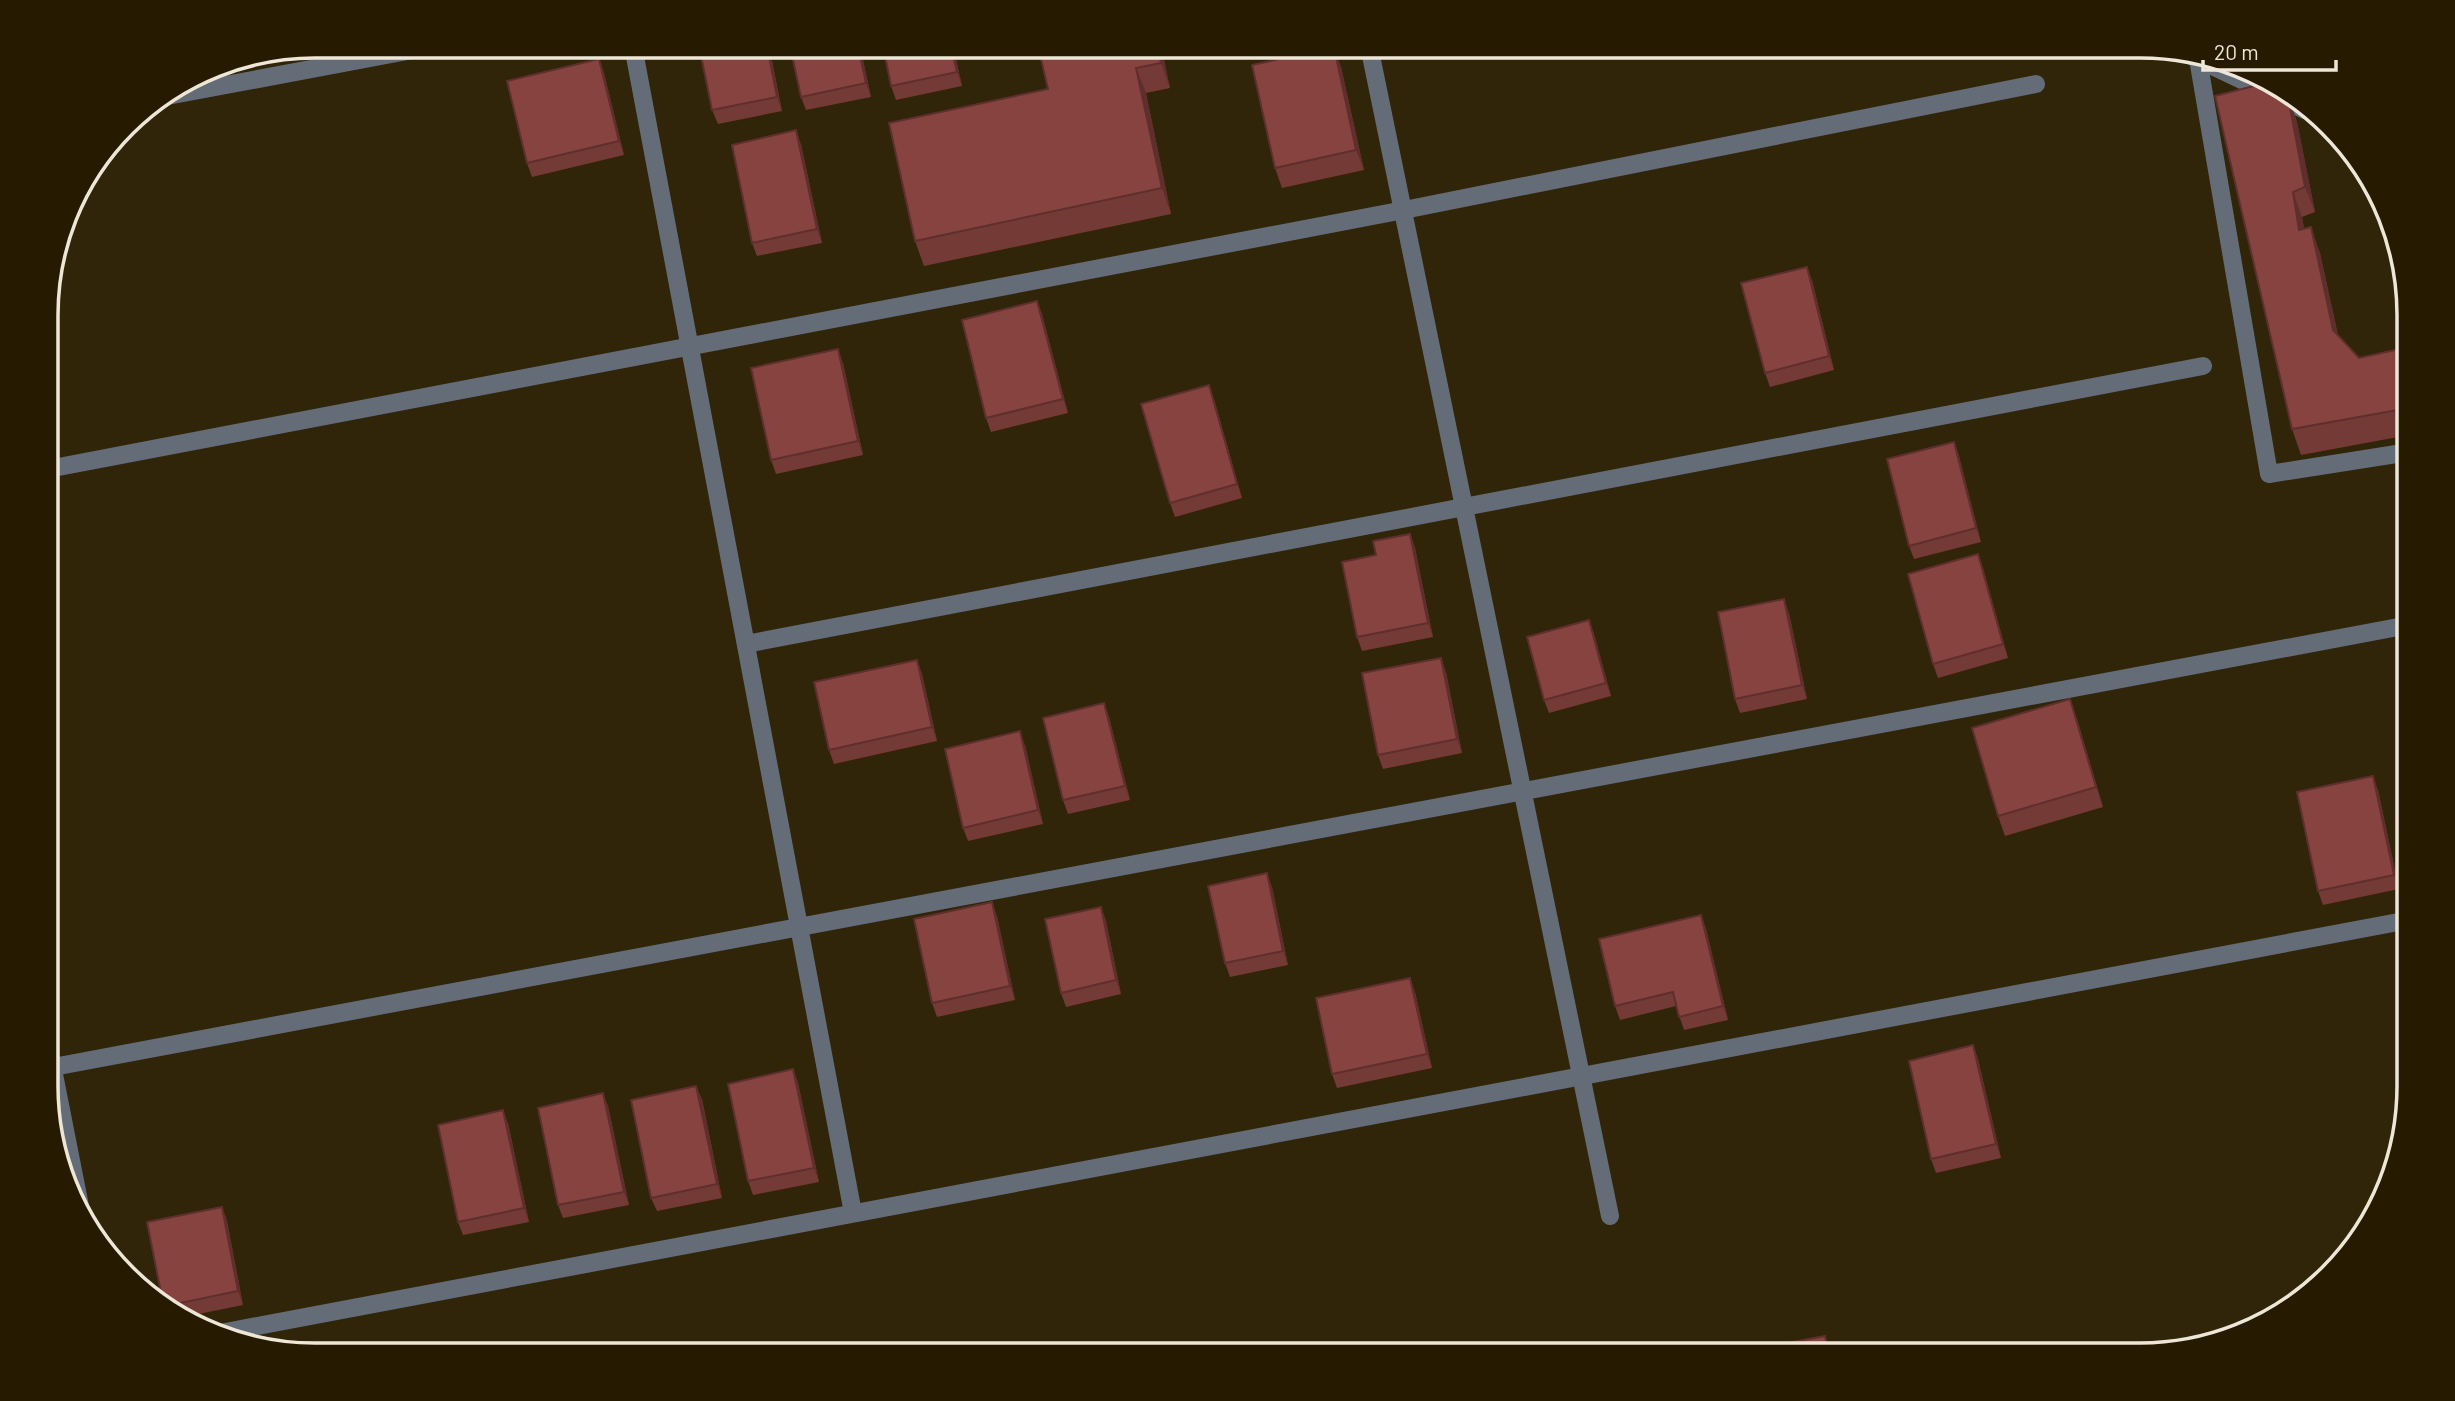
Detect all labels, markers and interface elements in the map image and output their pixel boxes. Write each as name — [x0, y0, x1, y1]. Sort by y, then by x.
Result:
scale bar — [2203, 28, 2336, 72]
text: 20 m — [2214, 39, 2259, 64]

